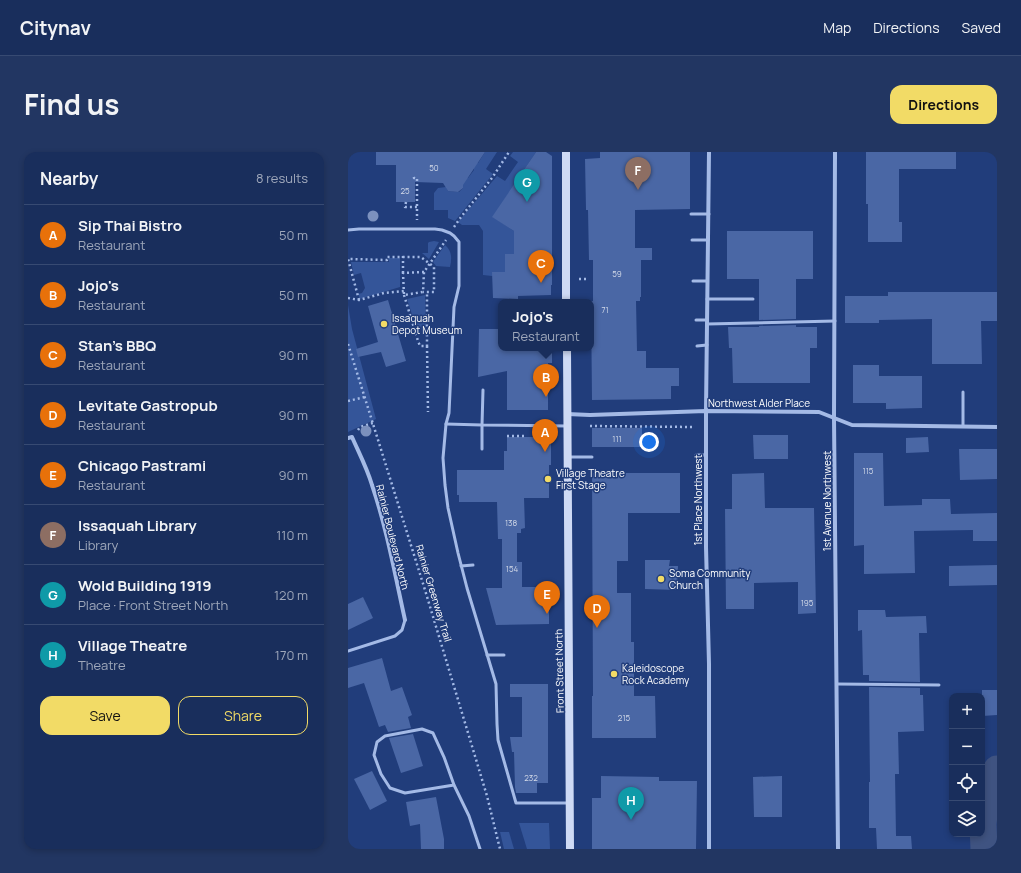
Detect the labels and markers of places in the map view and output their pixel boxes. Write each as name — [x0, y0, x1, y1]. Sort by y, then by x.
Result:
pin: F — [625, 157, 651, 190]
pin: G — [514, 169, 540, 202]
pin: C — [528, 250, 554, 283]
place label: Issaquah Depot Museum — [392, 311, 462, 337]
marker: Issaquah Depot Museum — [379, 319, 389, 329]
pin: B — [533, 364, 559, 397]
pin: A — [532, 419, 558, 452]
place label: Village Theatre First Stage — [556, 466, 625, 492]
marker: Village Theatre First Stage — [543, 474, 553, 484]
place label: Soma Community Church — [669, 566, 751, 592]
marker: Soma Community Church — [656, 574, 666, 584]
pin: E — [534, 581, 560, 614]
pin: D — [584, 595, 610, 628]
place label: Kaleidoscope Rock Academy — [622, 661, 690, 687]
marker: Kaleidoscope Rock Academy — [609, 669, 619, 679]
pin: H — [618, 787, 644, 820]

